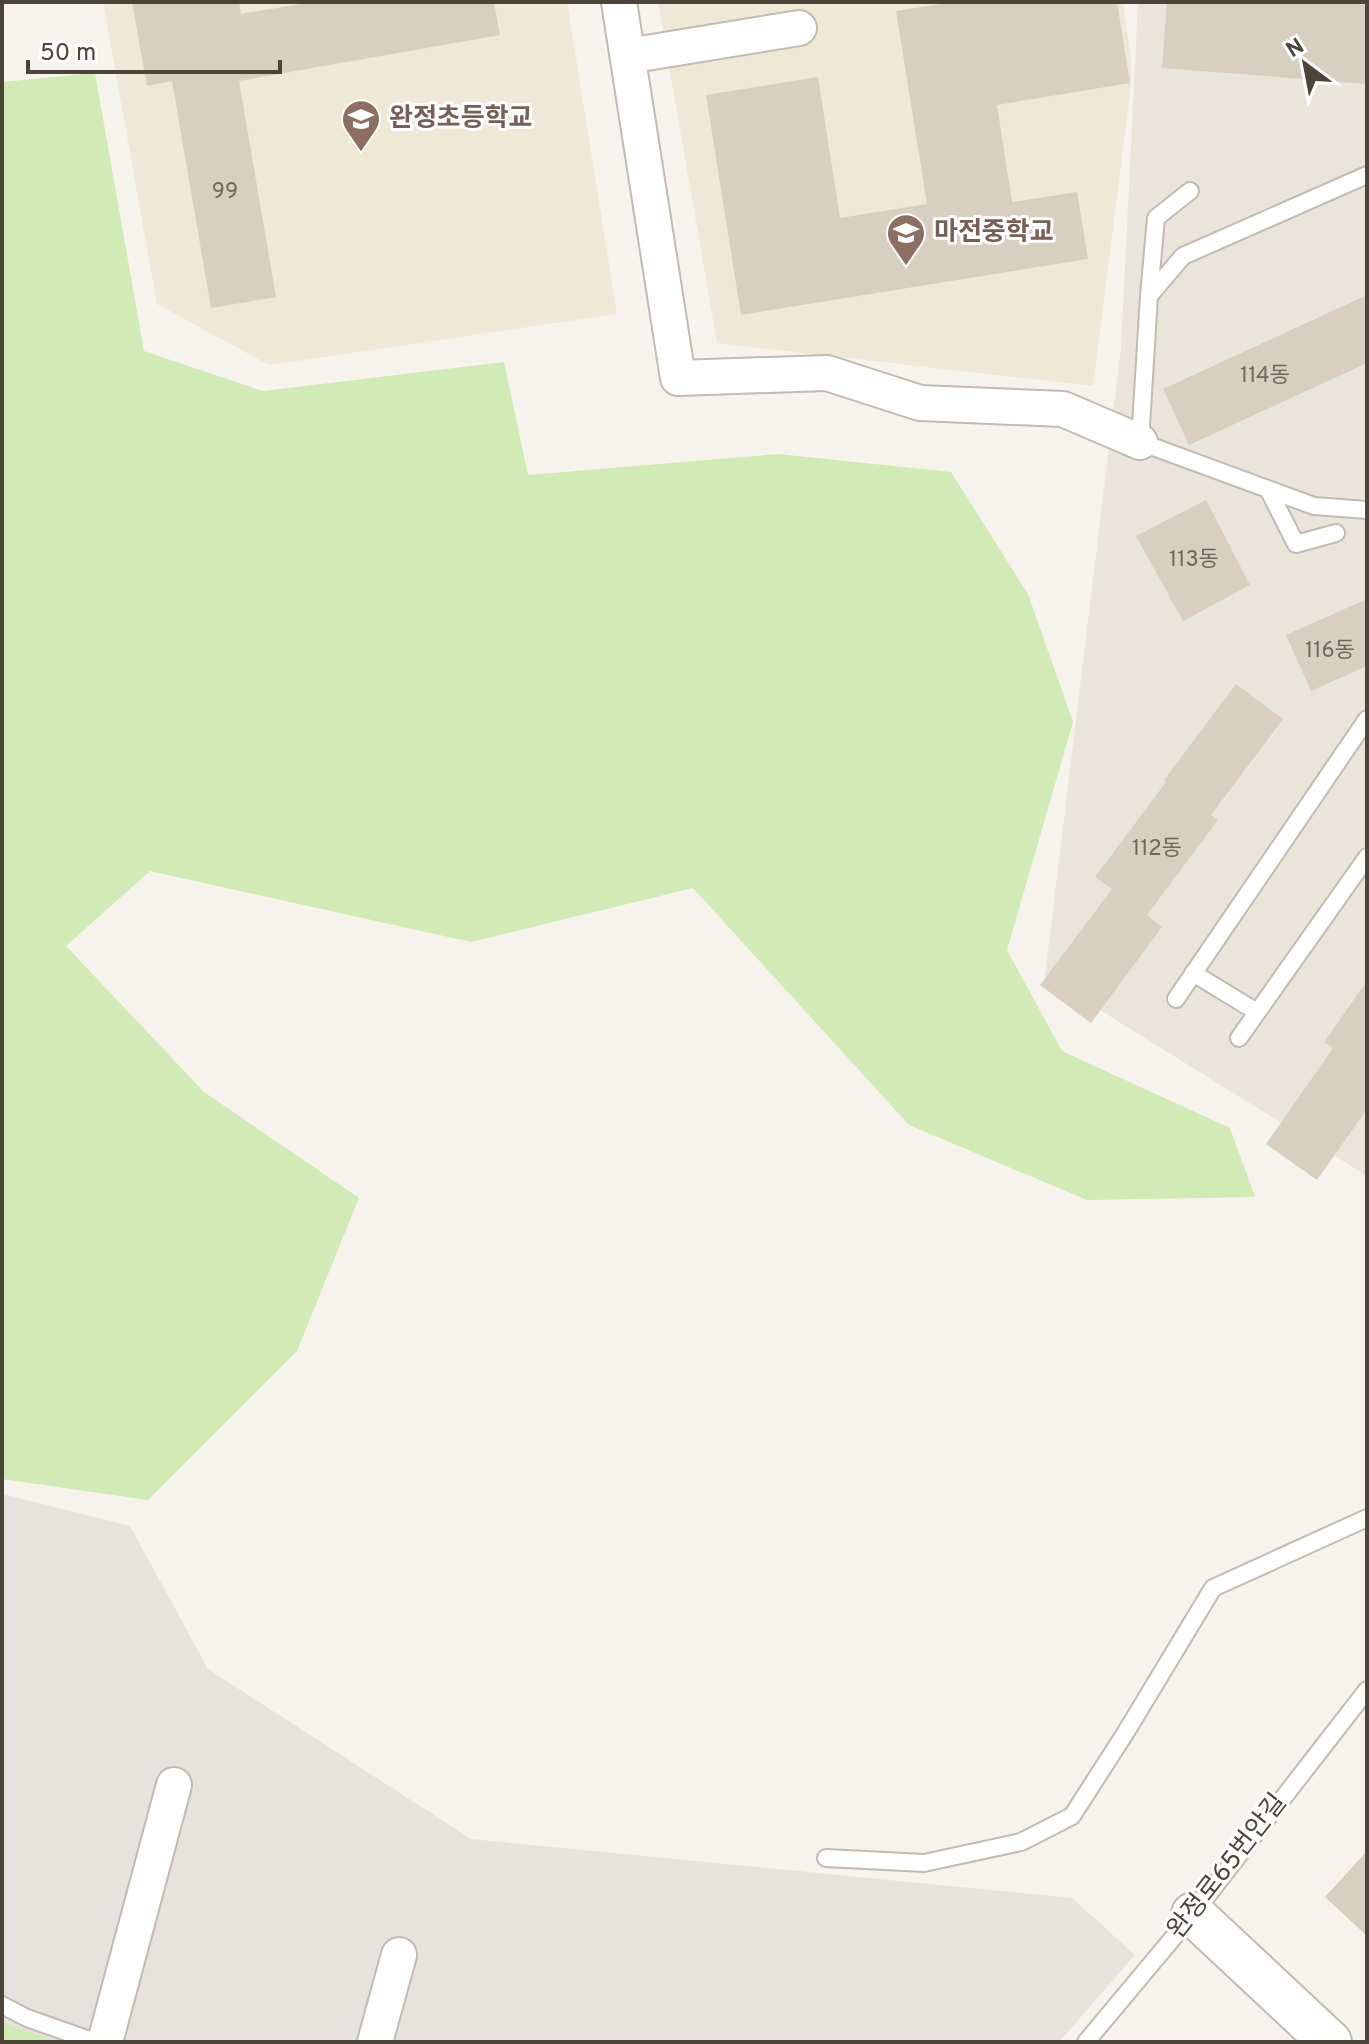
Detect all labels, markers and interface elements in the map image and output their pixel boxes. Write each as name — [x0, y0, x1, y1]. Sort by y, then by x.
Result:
scale bar — [28, 24, 280, 74]
north arrow — [1265, 24, 1345, 104]
text: N — [1282, 34, 1310, 65]
text: 50 m — [40, 39, 96, 69]
school or university icon: 완정초등학교 — [340, 98, 382, 153]
place label: 완정초등학교 — [389, 103, 533, 136]
house number: 99 — [212, 179, 238, 206]
school or university icon: 마전중학교 — [885, 212, 927, 267]
place label: 마전중학교 — [934, 217, 1054, 250]
house number: 114동 — [1240, 363, 1290, 390]
house number: 113동 — [1169, 547, 1219, 574]
house number: 116동 — [1305, 638, 1355, 665]
house number: 112동 — [1132, 836, 1182, 863]
street label: 완정로65번안길 — [1161, 1788, 1295, 1946]

